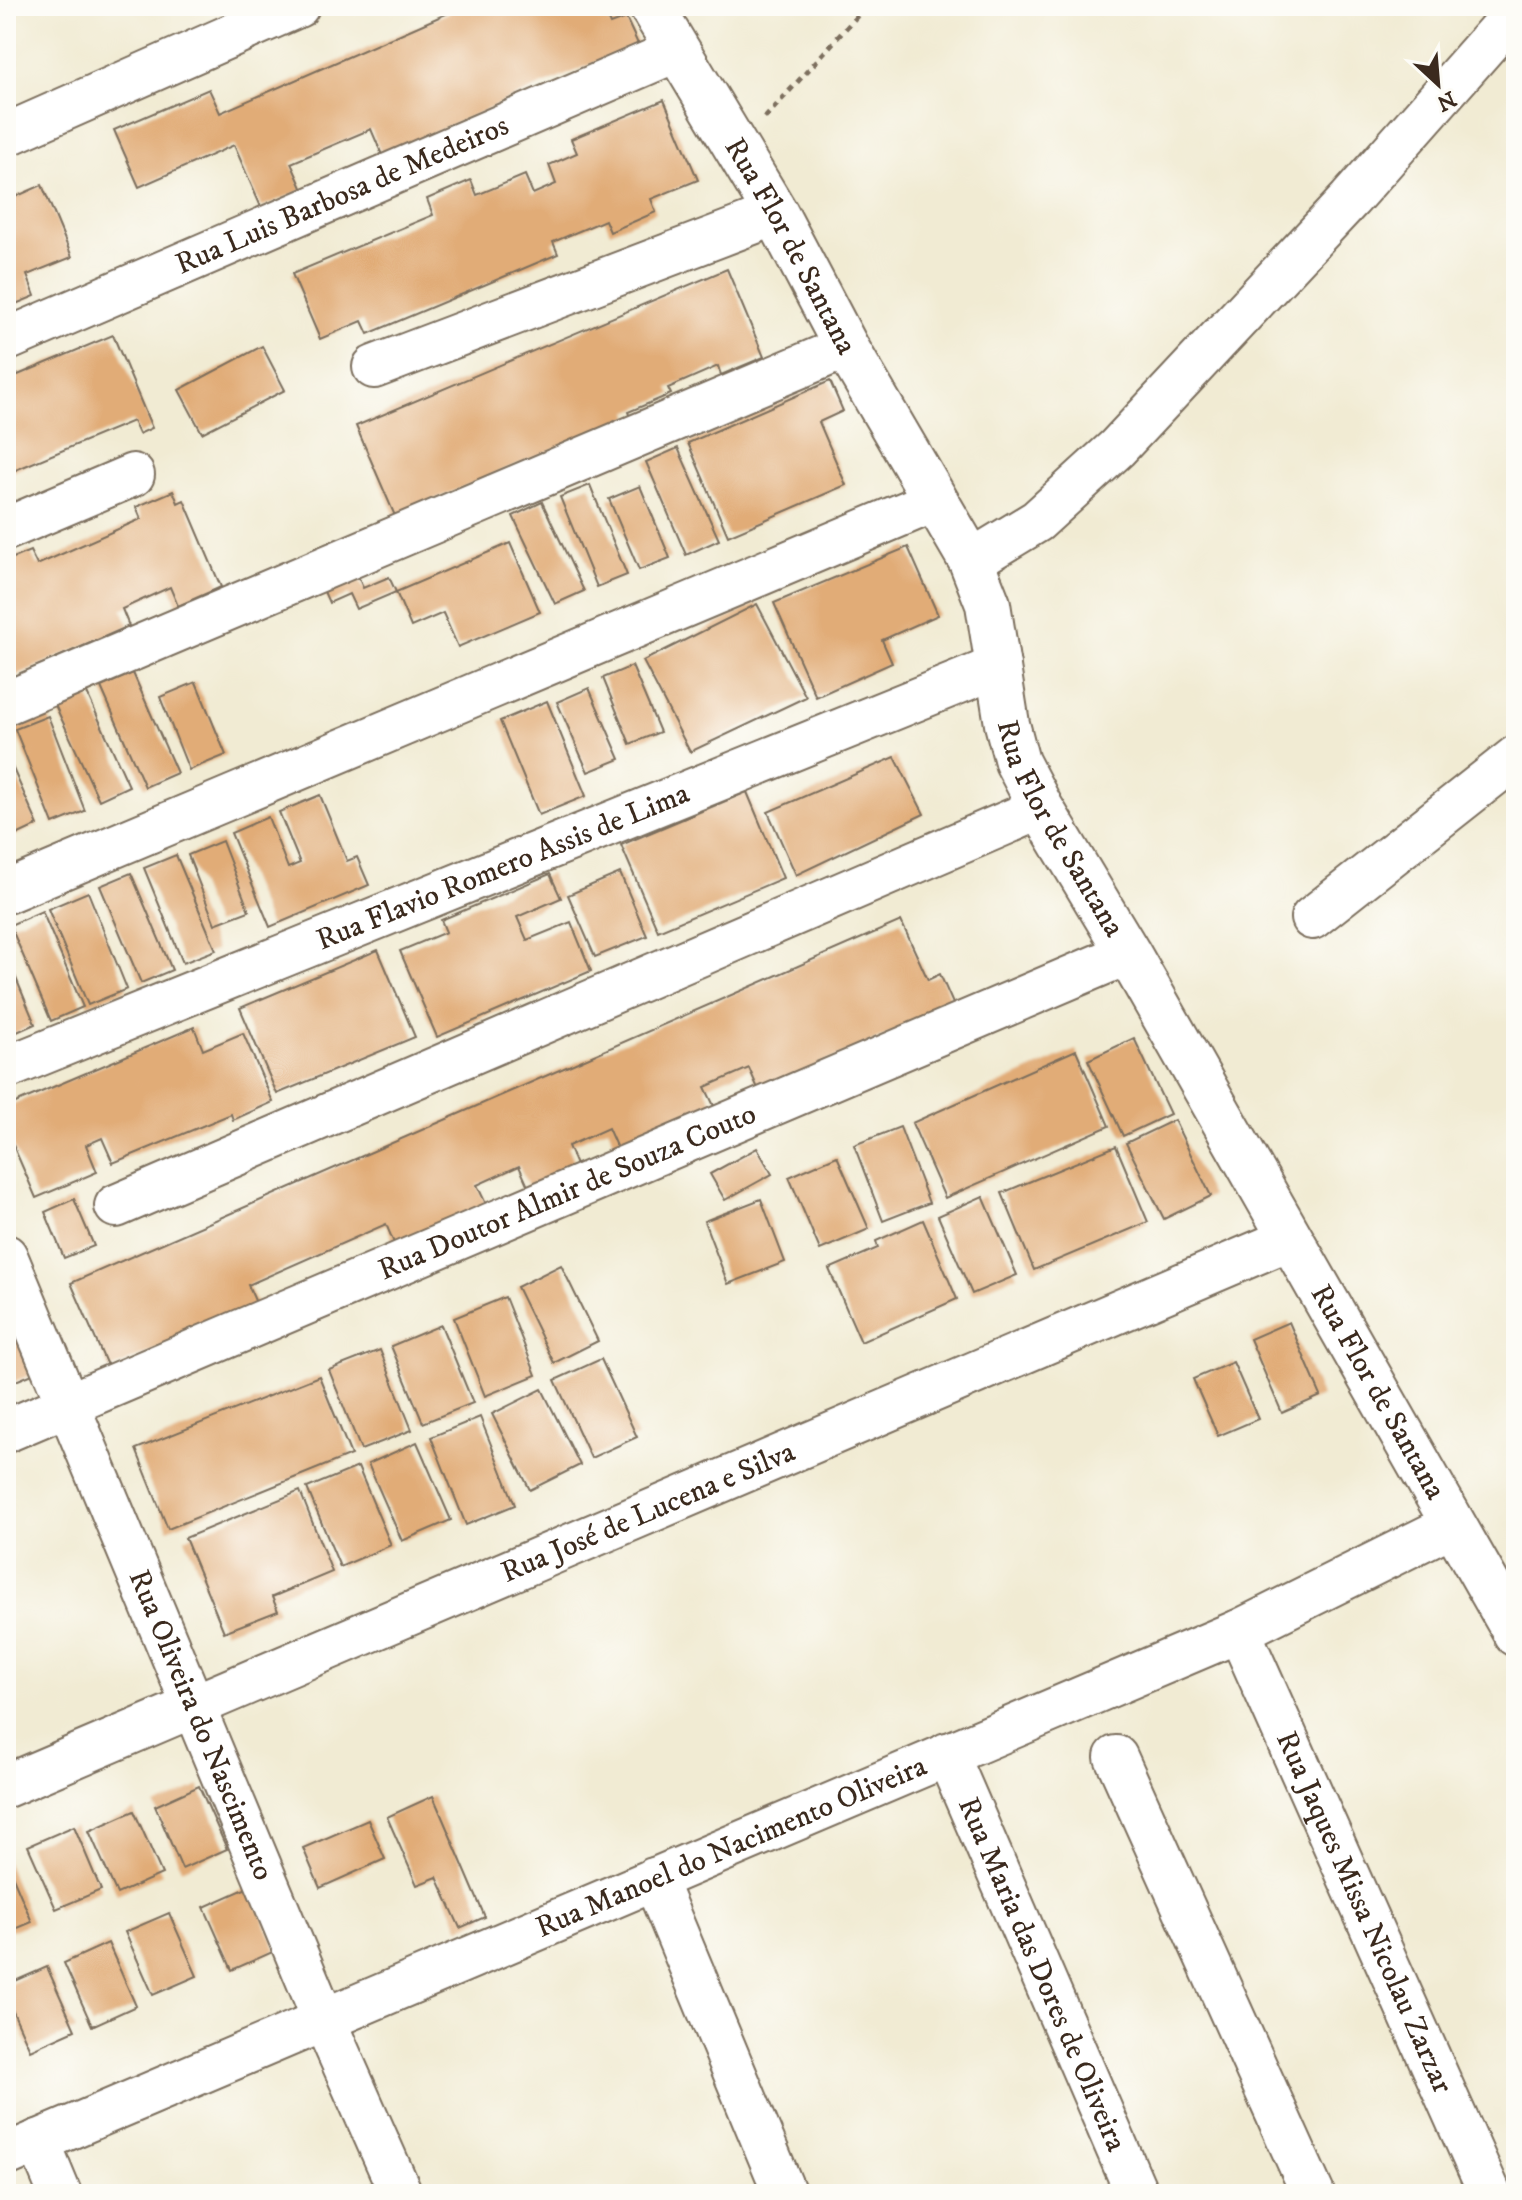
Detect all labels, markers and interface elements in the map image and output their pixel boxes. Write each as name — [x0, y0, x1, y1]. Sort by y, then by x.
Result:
north arrow — [1398, 44, 1478, 124]
text: N — [1432, 85, 1460, 117]
street label: Rua Luis Barbosa de Medeiros — [170, 107, 514, 283]
street label: Rua Flor de Santana — [716, 131, 865, 361]
street label: Rua Flor de Santana — [988, 716, 1133, 944]
street label: Rua Flavio Romero Assis de Lima — [311, 775, 695, 959]
street label: Rua Doutor Almir de Souza Couto — [373, 1095, 762, 1289]
street label: Rua Flor de Santana — [1302, 1278, 1454, 1506]
street label: Rua José de Lucena e Silva — [496, 1433, 801, 1591]
street label: Rua Oliveira do Nascimento — [120, 1564, 282, 1886]
street label: Rua Jaques Missa Nicolau Zarzar — [1268, 1726, 1461, 2099]
street label: Rua Manoel do Nacimento Oliveira — [530, 1747, 933, 1946]
street label: Rua Maria das Dores de Oliveira — [949, 1792, 1135, 2157]

